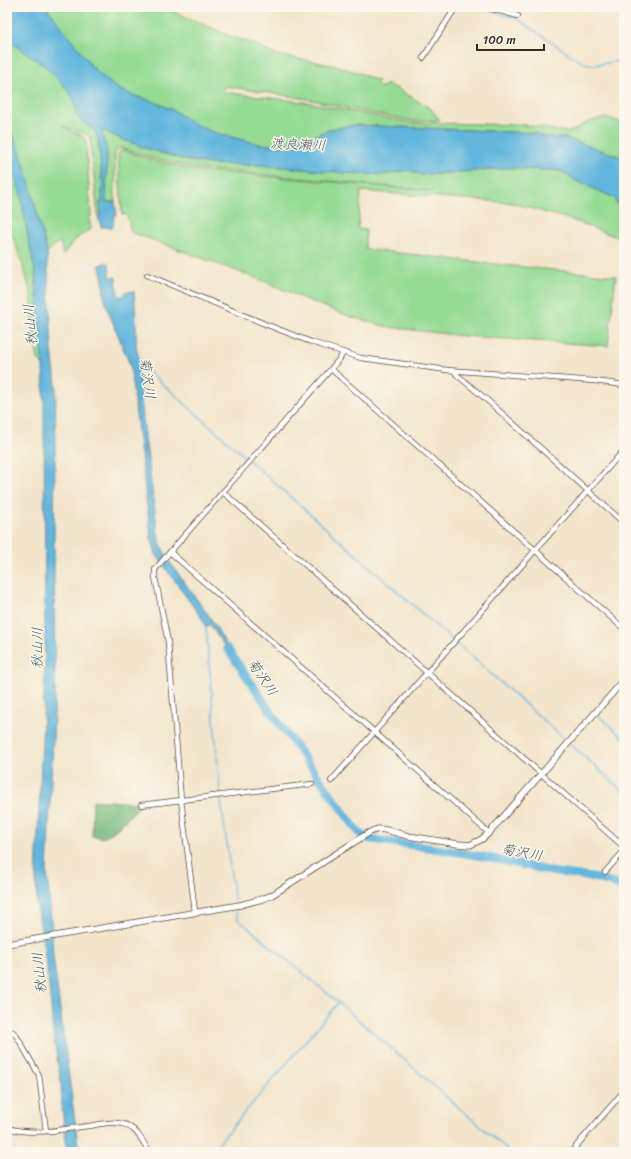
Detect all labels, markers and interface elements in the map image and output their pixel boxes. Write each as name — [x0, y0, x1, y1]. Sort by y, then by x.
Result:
scale bar — [477, 26, 544, 52]
text: 100 m — [483, 29, 516, 51]
water label: 渡良瀬川 — [270, 131, 326, 158]
water label: 秋山川 — [16, 303, 45, 347]
water label: 菊沢川 — [132, 356, 163, 401]
water label: 秋山川 — [25, 627, 50, 669]
water label: 菊沢川 — [240, 653, 285, 702]
water label: 菊沢川 — [499, 837, 545, 868]
water label: 秋山川 — [25, 951, 54, 995]

